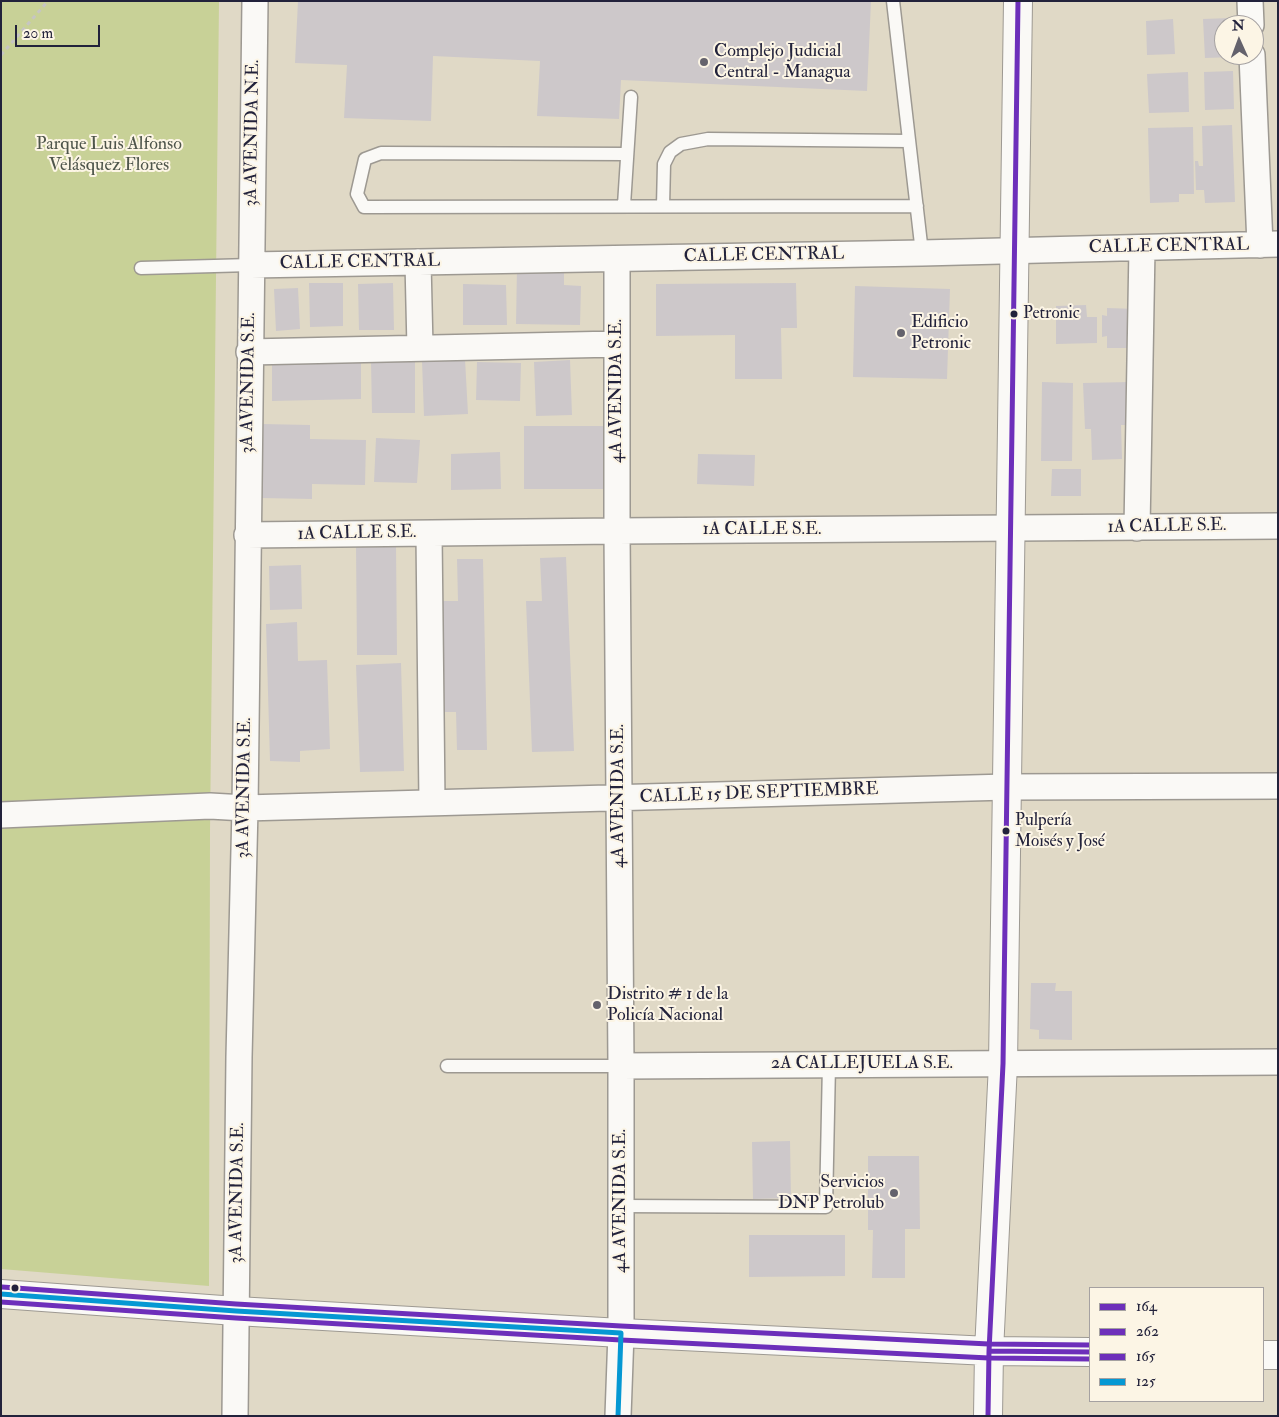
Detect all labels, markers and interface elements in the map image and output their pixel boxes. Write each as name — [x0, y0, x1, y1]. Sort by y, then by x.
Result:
scale bar — [18, 15, 102, 47]
north arrow — [1214, 15, 1264, 65]
text: N — [1232, 17, 1245, 34]
text: 20 m — [23, 24, 53, 43]
place label: Complejo Judicial Central - Managua — [714, 41, 851, 84]
marker: Complejo Judicial Central - Managua — [698, 56, 710, 68]
street label: 3A AVENIDA N.E. — [241, 59, 265, 207]
park label: Parque Luis Alfonso Velásquez Flores — [36, 134, 182, 176]
street label: CALLE CENTRAL — [1089, 235, 1249, 259]
street label: CALLE CENTRAL — [684, 244, 844, 268]
street label: CALLE CENTRAL — [280, 251, 440, 275]
place label: Petronic — [1023, 304, 1080, 324]
marker: Petronic — [1009, 309, 1019, 319]
street label: 3A AVENIDA S.E. — [237, 312, 261, 454]
place label: Edificio Petronic — [911, 312, 971, 354]
street label: 4A AVENIDA S.E. — [606, 319, 628, 463]
marker: Edificio Petronic — [895, 327, 907, 339]
street label: 1A CALLE S.E. — [1107, 515, 1227, 539]
street label: 1A CALLE S.E. — [703, 519, 821, 541]
street label: 1A CALLE S.E. — [297, 522, 417, 546]
street label: 3A AVENIDA S.E. — [233, 717, 257, 859]
street label: 4A AVENIDA S.E. — [608, 724, 630, 868]
street label: CALLE 15 DE SEPTIEMBRE — [639, 779, 879, 809]
place label: Pulpería Moisés y José — [1015, 811, 1105, 851]
marker: Pulpería Moisés y José — [1001, 826, 1011, 836]
place label: Distrito # 1 de la Policía Nacional — [607, 984, 729, 1026]
marker: Distrito # 1 de la Policía Nacional — [591, 999, 603, 1011]
street label: 2A CALLEJUELA S.E. — [771, 1053, 953, 1075]
street label: 3A AVENIDA S.E. — [226, 1122, 250, 1264]
street label: 4A AVENIDA S.E. — [610, 1129, 632, 1273]
place label: Servicios DNP Petrolub — [778, 1172, 884, 1214]
marker: Servicios DNP Petrolub — [888, 1187, 900, 1199]
unlabelled marker — [10, 1283, 20, 1293]
legend — [1089, 1287, 1264, 1402]
text: 164 — [1136, 1297, 1157, 1316]
text: 262 — [1136, 1322, 1159, 1341]
text: 165 — [1136, 1347, 1155, 1366]
text: 125 — [1136, 1372, 1156, 1391]

